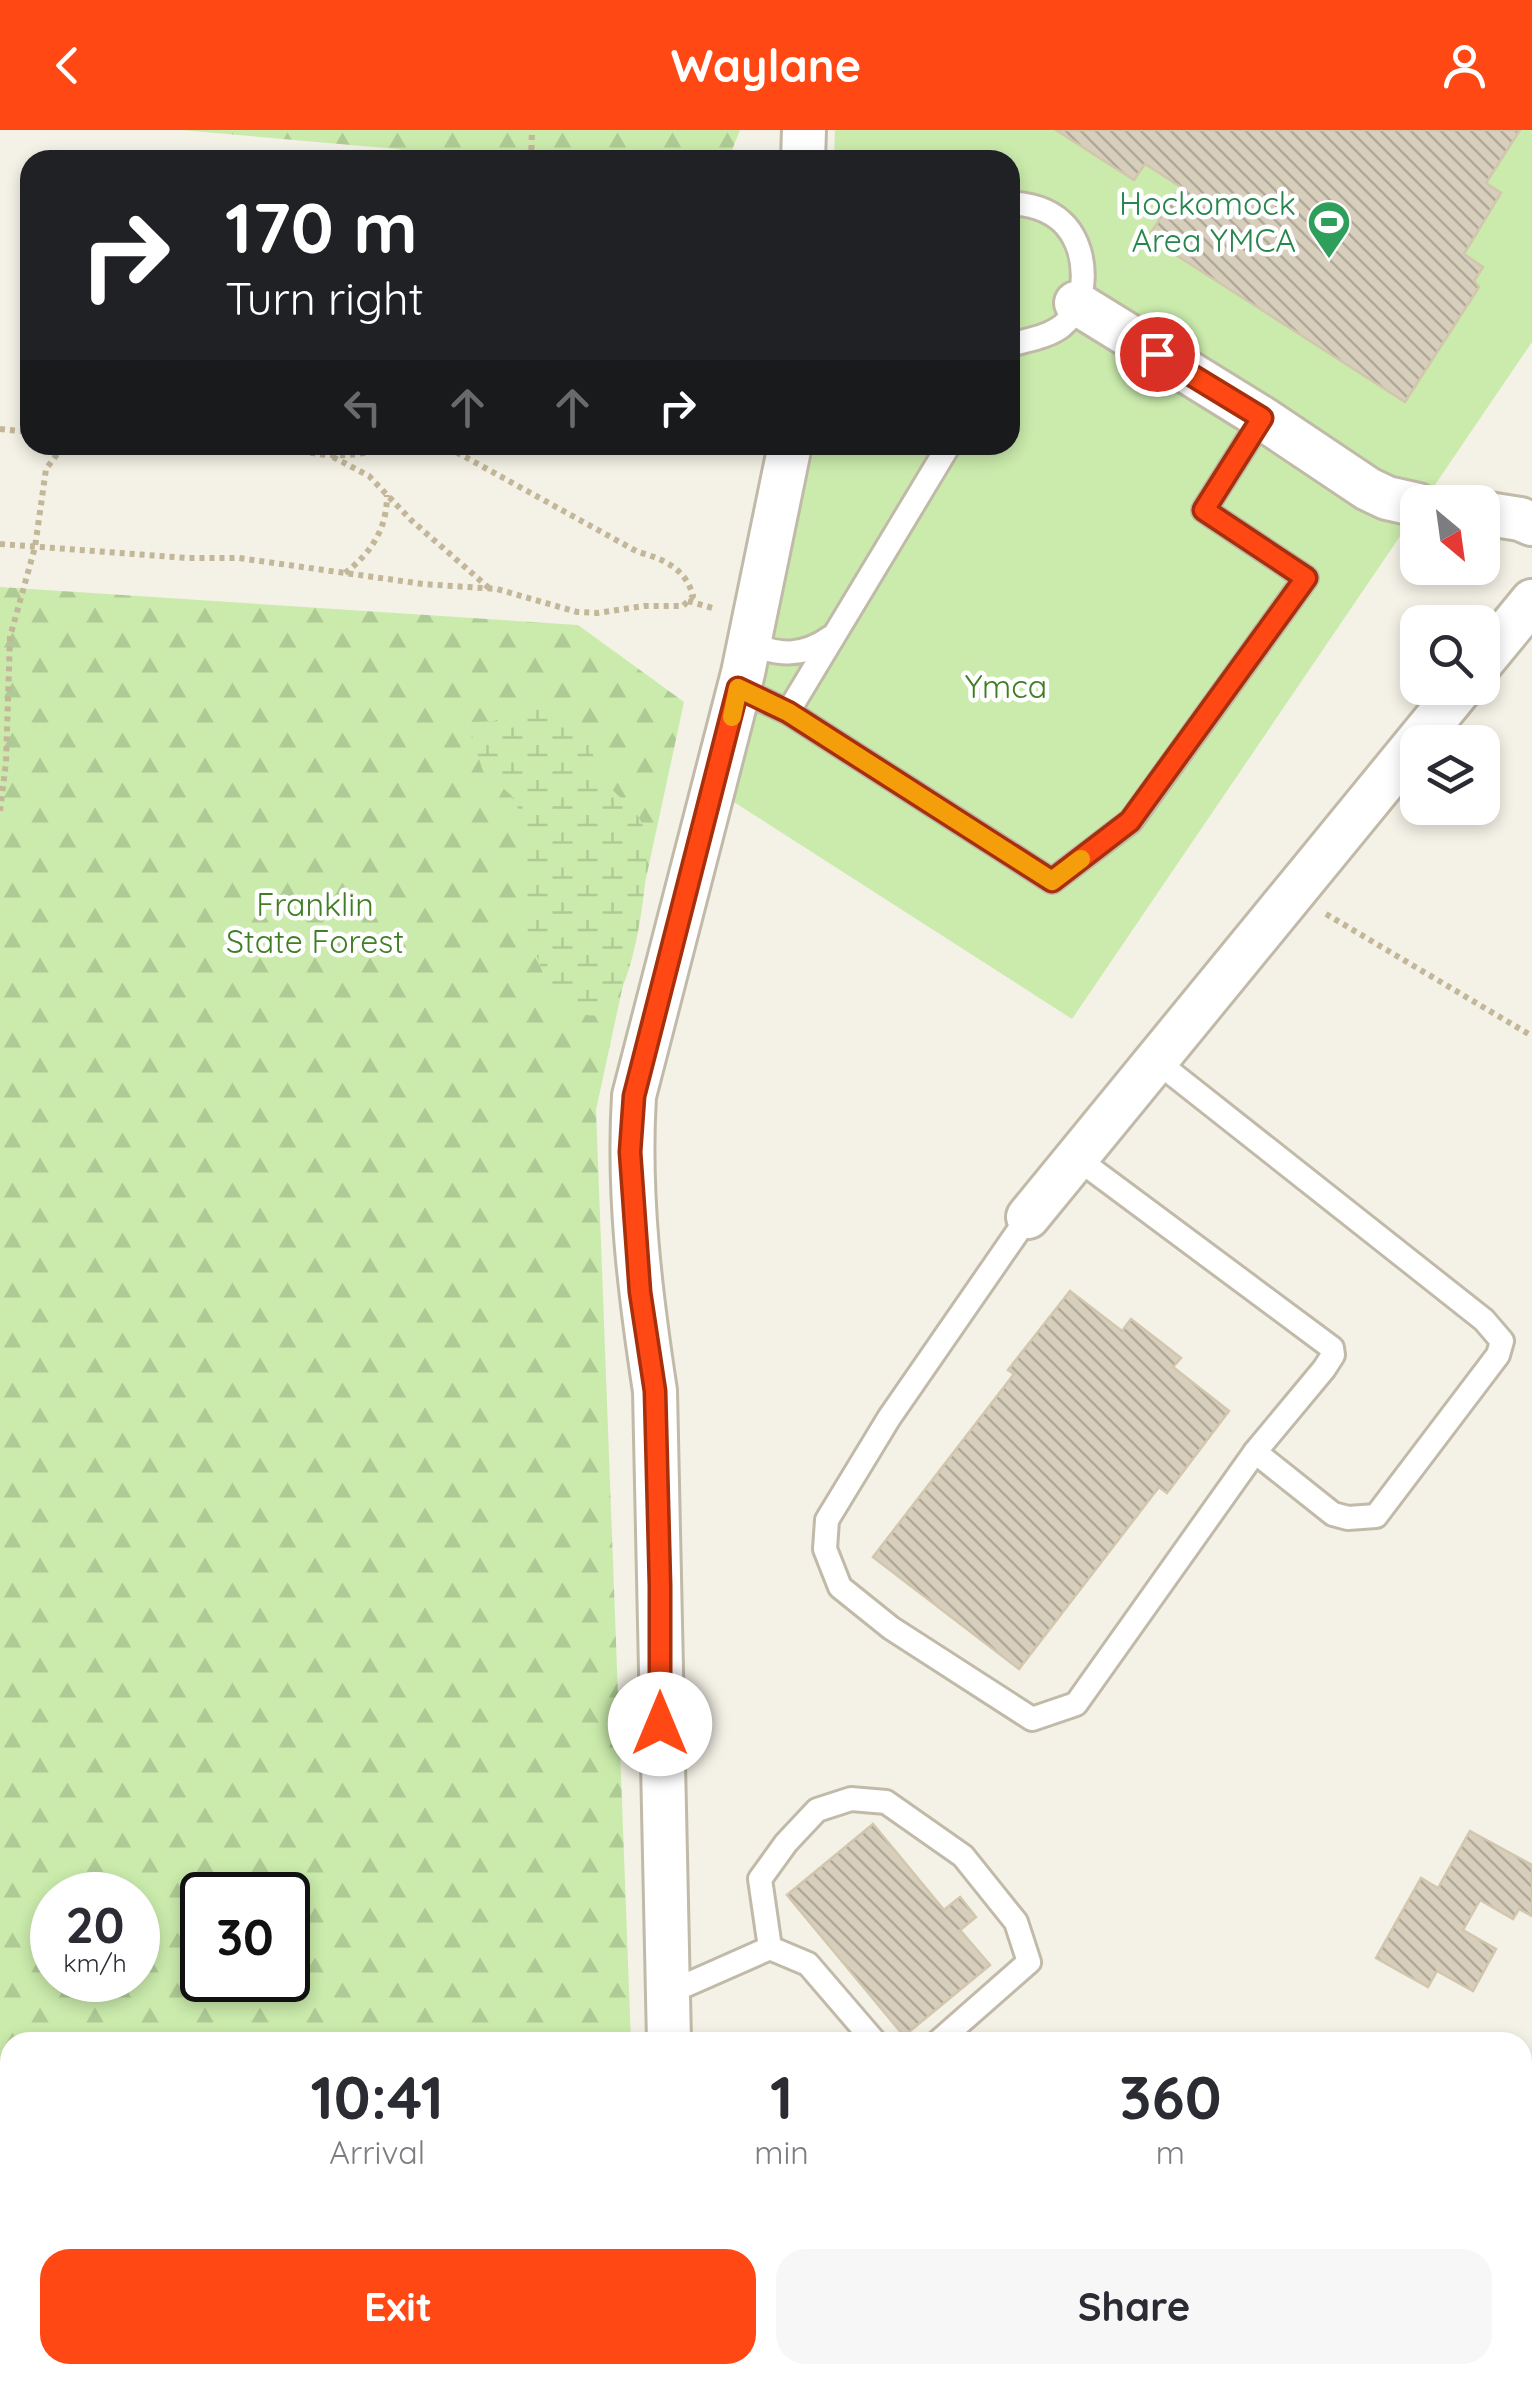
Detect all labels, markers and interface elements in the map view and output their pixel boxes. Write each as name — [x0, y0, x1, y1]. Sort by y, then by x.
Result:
text: Waylane — [671, 37, 861, 93]
icon: back — [40, 38, 95, 93]
icon: person — [1437, 38, 1492, 93]
text: 170 m — [225, 183, 418, 271]
place label: Hockomock Area YMCA — [1119, 183, 1296, 260]
icon: right — [60, 190, 190, 320]
sports icon: Hockomock Area YMCA — [1306, 199, 1352, 260]
text: Turn right — [225, 270, 424, 326]
pin — [1115, 312, 1200, 397]
icon: arrive — [1130, 327, 1185, 382]
icon: left — [335, 380, 390, 435]
icon: ahead — [440, 380, 495, 435]
icon: ahead — [545, 380, 600, 435]
icon: right — [650, 380, 705, 435]
north arrow — [1400, 485, 1500, 585]
map controls — [1400, 485, 1500, 825]
button: search — [1400, 605, 1500, 705]
park label: Ymca — [965, 666, 1047, 706]
button: layers — [1400, 725, 1500, 825]
park label: Franklin State Forest — [226, 884, 404, 961]
position arrow — [608, 1672, 712, 1776]
speed limit sign: 30 — [180, 1872, 310, 2002]
text: 20 — [65, 1893, 125, 1956]
text: km/h — [63, 1947, 127, 1978]
text: 10:41 — [310, 2059, 444, 2134]
text: 1 — [770, 2059, 793, 2134]
text: 360 — [1119, 2059, 1222, 2134]
text: Arrival — [329, 2132, 425, 2172]
text: min — [754, 2132, 809, 2172]
text: m — [1156, 2132, 1185, 2172]
button: Exit — [40, 2249, 756, 2364]
button: Share — [776, 2249, 1492, 2364]

